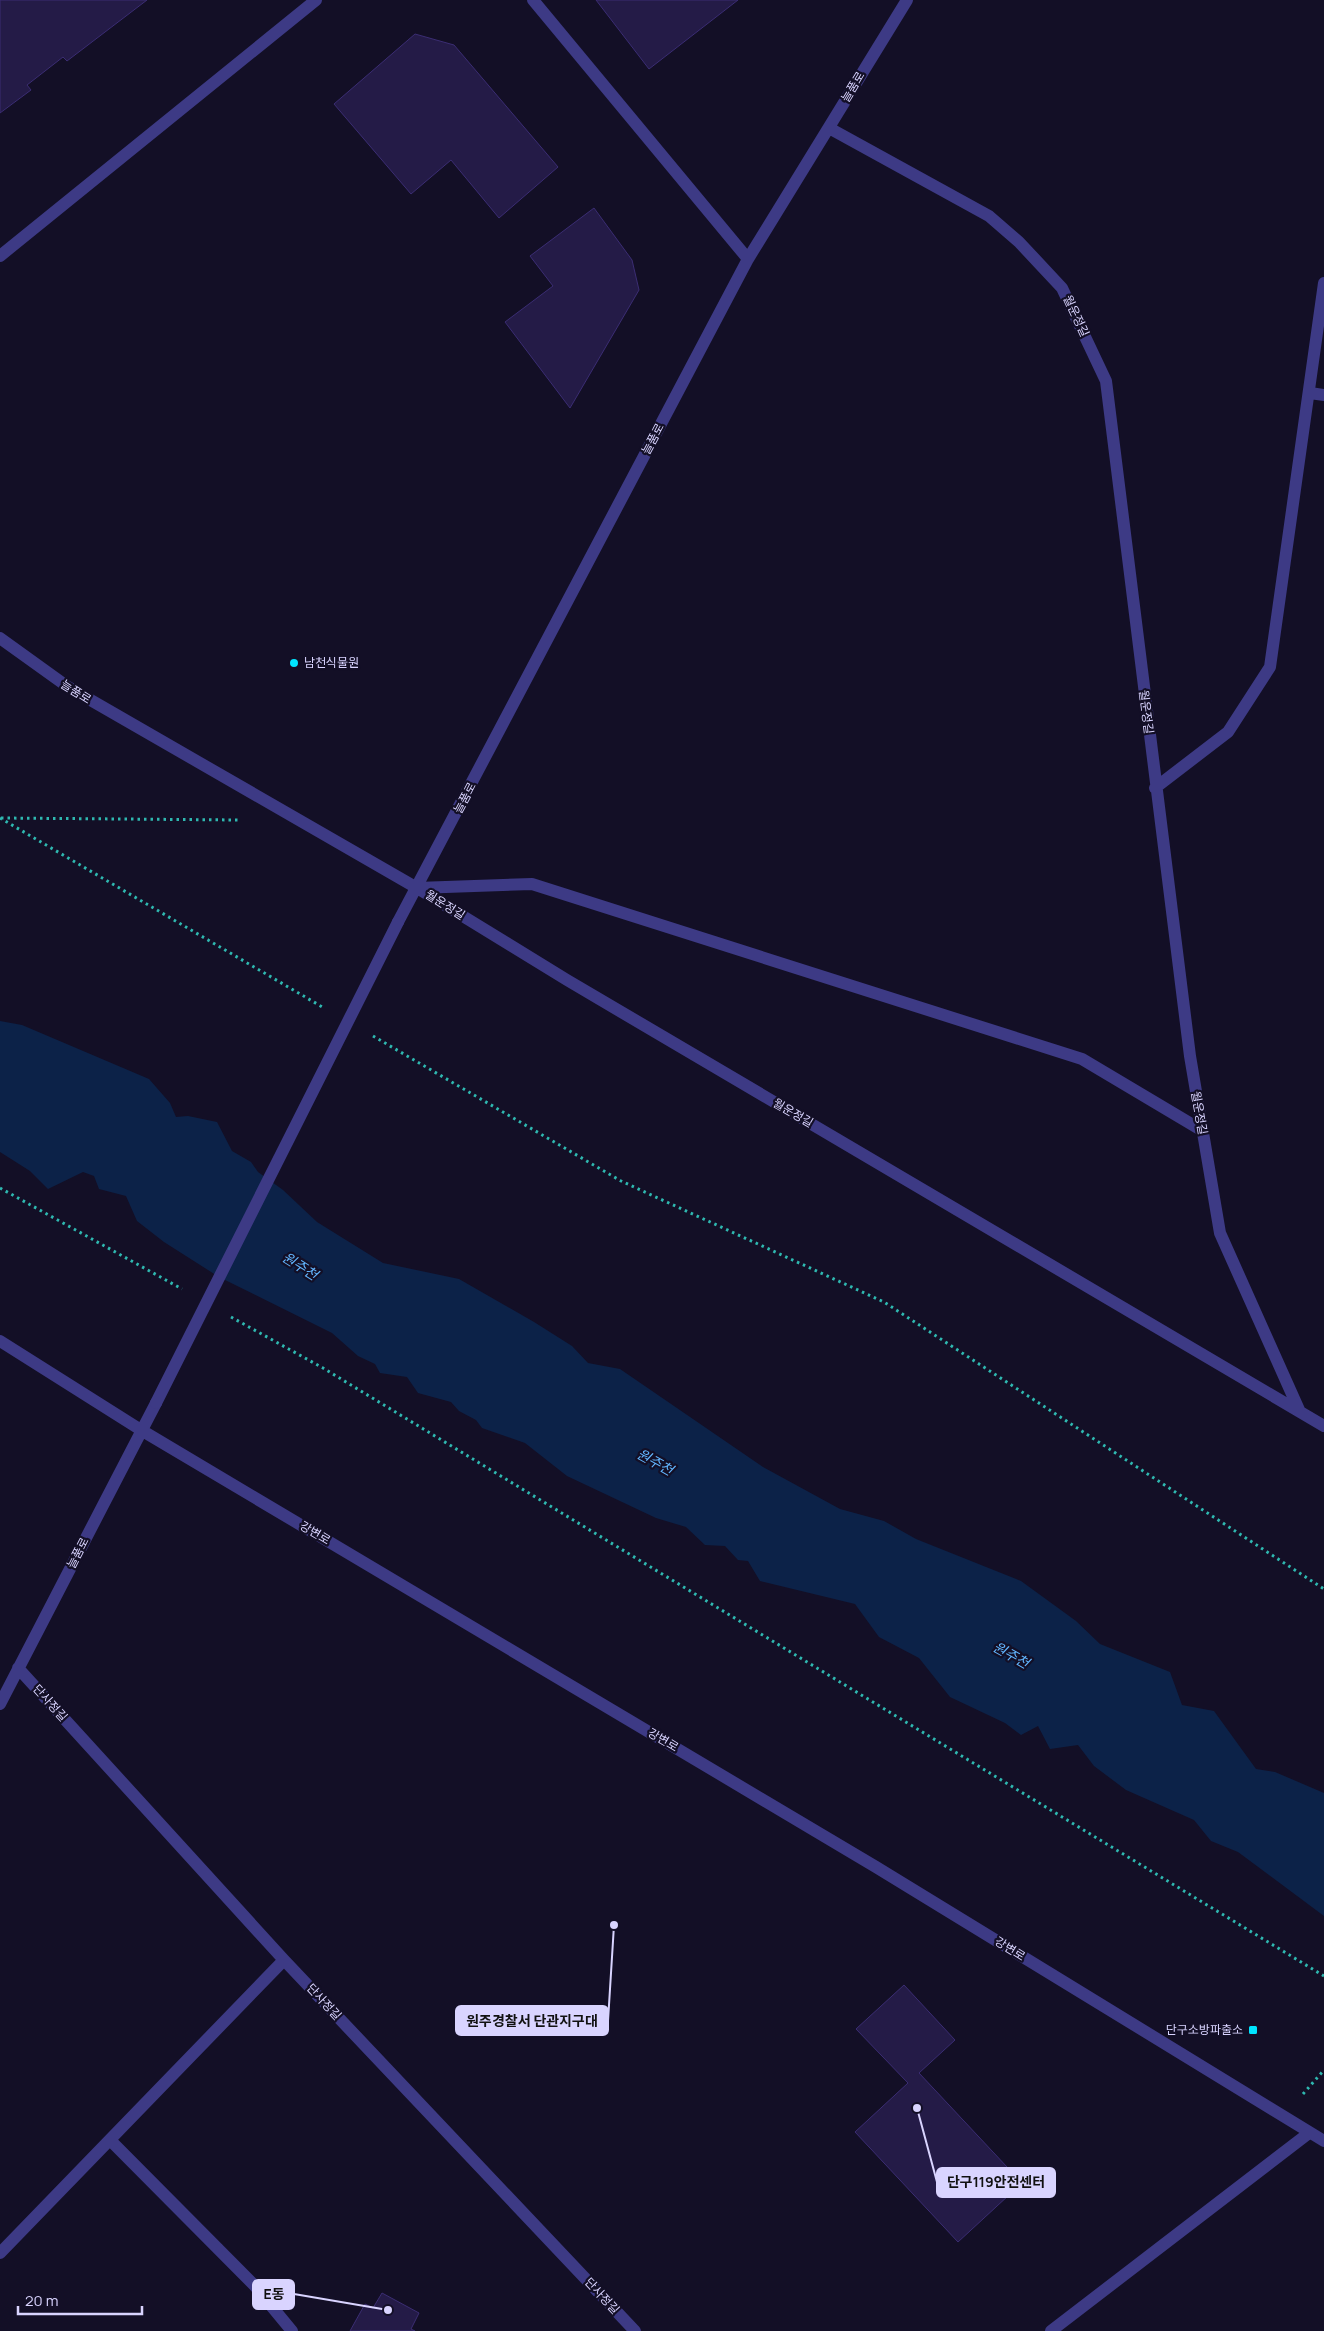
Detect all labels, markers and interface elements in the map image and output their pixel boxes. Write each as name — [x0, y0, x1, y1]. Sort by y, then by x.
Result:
street label: 늘품로 — [837, 68, 868, 105]
street label: 월운정길 — [1059, 292, 1093, 339]
street label: 늘품로 — [637, 420, 668, 457]
place label: 남천식물원 — [304, 654, 359, 671]
marker: 남천식물원 — [288, 657, 300, 669]
street label: 늘품로 — [58, 676, 95, 708]
street label: 월운정길 — [1135, 689, 1158, 735]
street label: 늘품로 — [449, 779, 480, 816]
street label: 월운정길 — [422, 886, 468, 923]
street label: 월운정길 — [1187, 1090, 1212, 1136]
street label: 월운정길 — [770, 1094, 817, 1131]
water label: 원주천 — [279, 1247, 323, 1284]
water label: 원주천 — [634, 1444, 678, 1480]
street label: 강변로 — [297, 1517, 334, 1548]
street label: 늘품로 — [62, 1534, 93, 1571]
water label: 원주천 — [990, 1637, 1034, 1673]
street label: 단사정길 — [29, 1681, 71, 1725]
street label: 강변로 — [645, 1724, 682, 1755]
street label: 강변로 — [992, 1933, 1029, 1965]
street label: 단사정길 — [303, 1980, 346, 2024]
callout: 원주경찰서 단관지구대 — [456, 2006, 608, 2035]
text: 원주경찰서 단관지구대 — [466, 2011, 598, 2030]
place label: 단구소방파출소 — [1166, 2021, 1243, 2038]
marker: 단구소방파출소 — [1247, 2024, 1259, 2036]
callout: 단구119안전센터 — [937, 2168, 1055, 2197]
text: 단구119안전센터 — [947, 2172, 1045, 2191]
street label: 단사정길 — [581, 2274, 624, 2318]
callout: E동 — [253, 2280, 294, 2309]
scale bar — [18, 2284, 141, 2316]
text: E동 — [263, 2284, 285, 2303]
text: 20 m — [25, 2290, 58, 2311]

